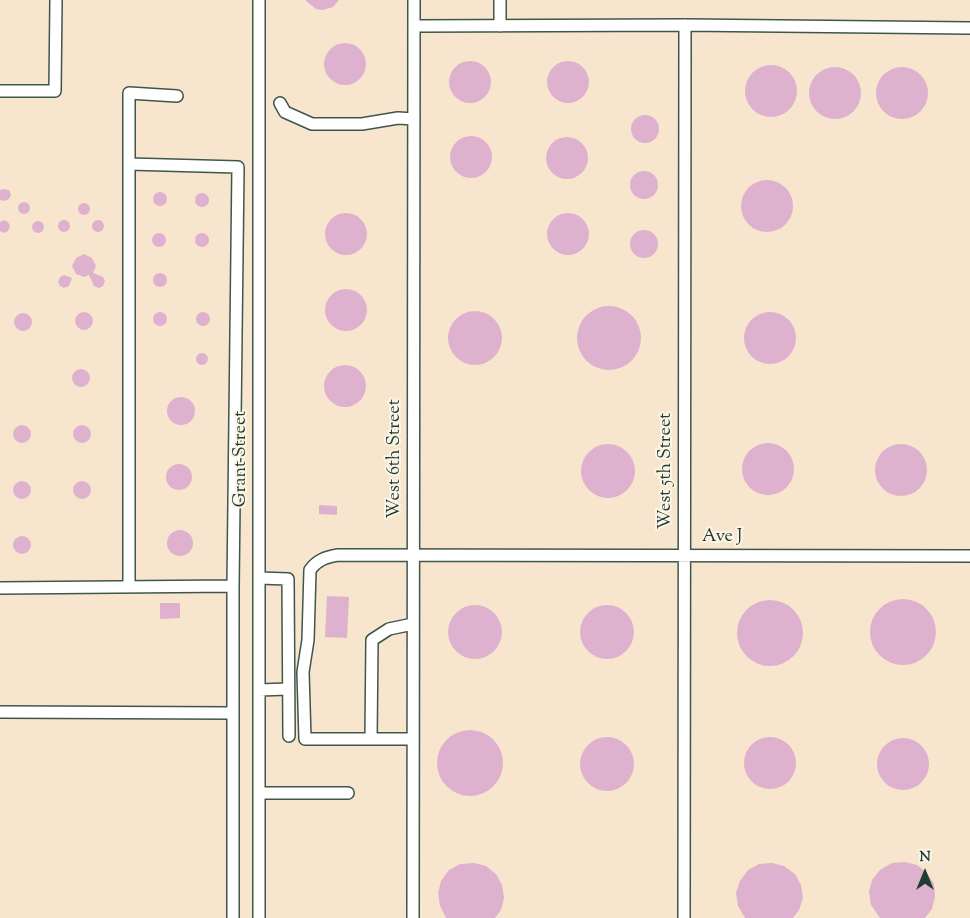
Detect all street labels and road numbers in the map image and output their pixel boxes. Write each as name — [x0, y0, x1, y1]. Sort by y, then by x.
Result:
street label: West 6th Street — [385, 399, 407, 519]
street label: Grant Street — [231, 411, 253, 507]
street label: West 5th Street — [656, 413, 678, 529]
street label: Ave J — [702, 527, 742, 549]

